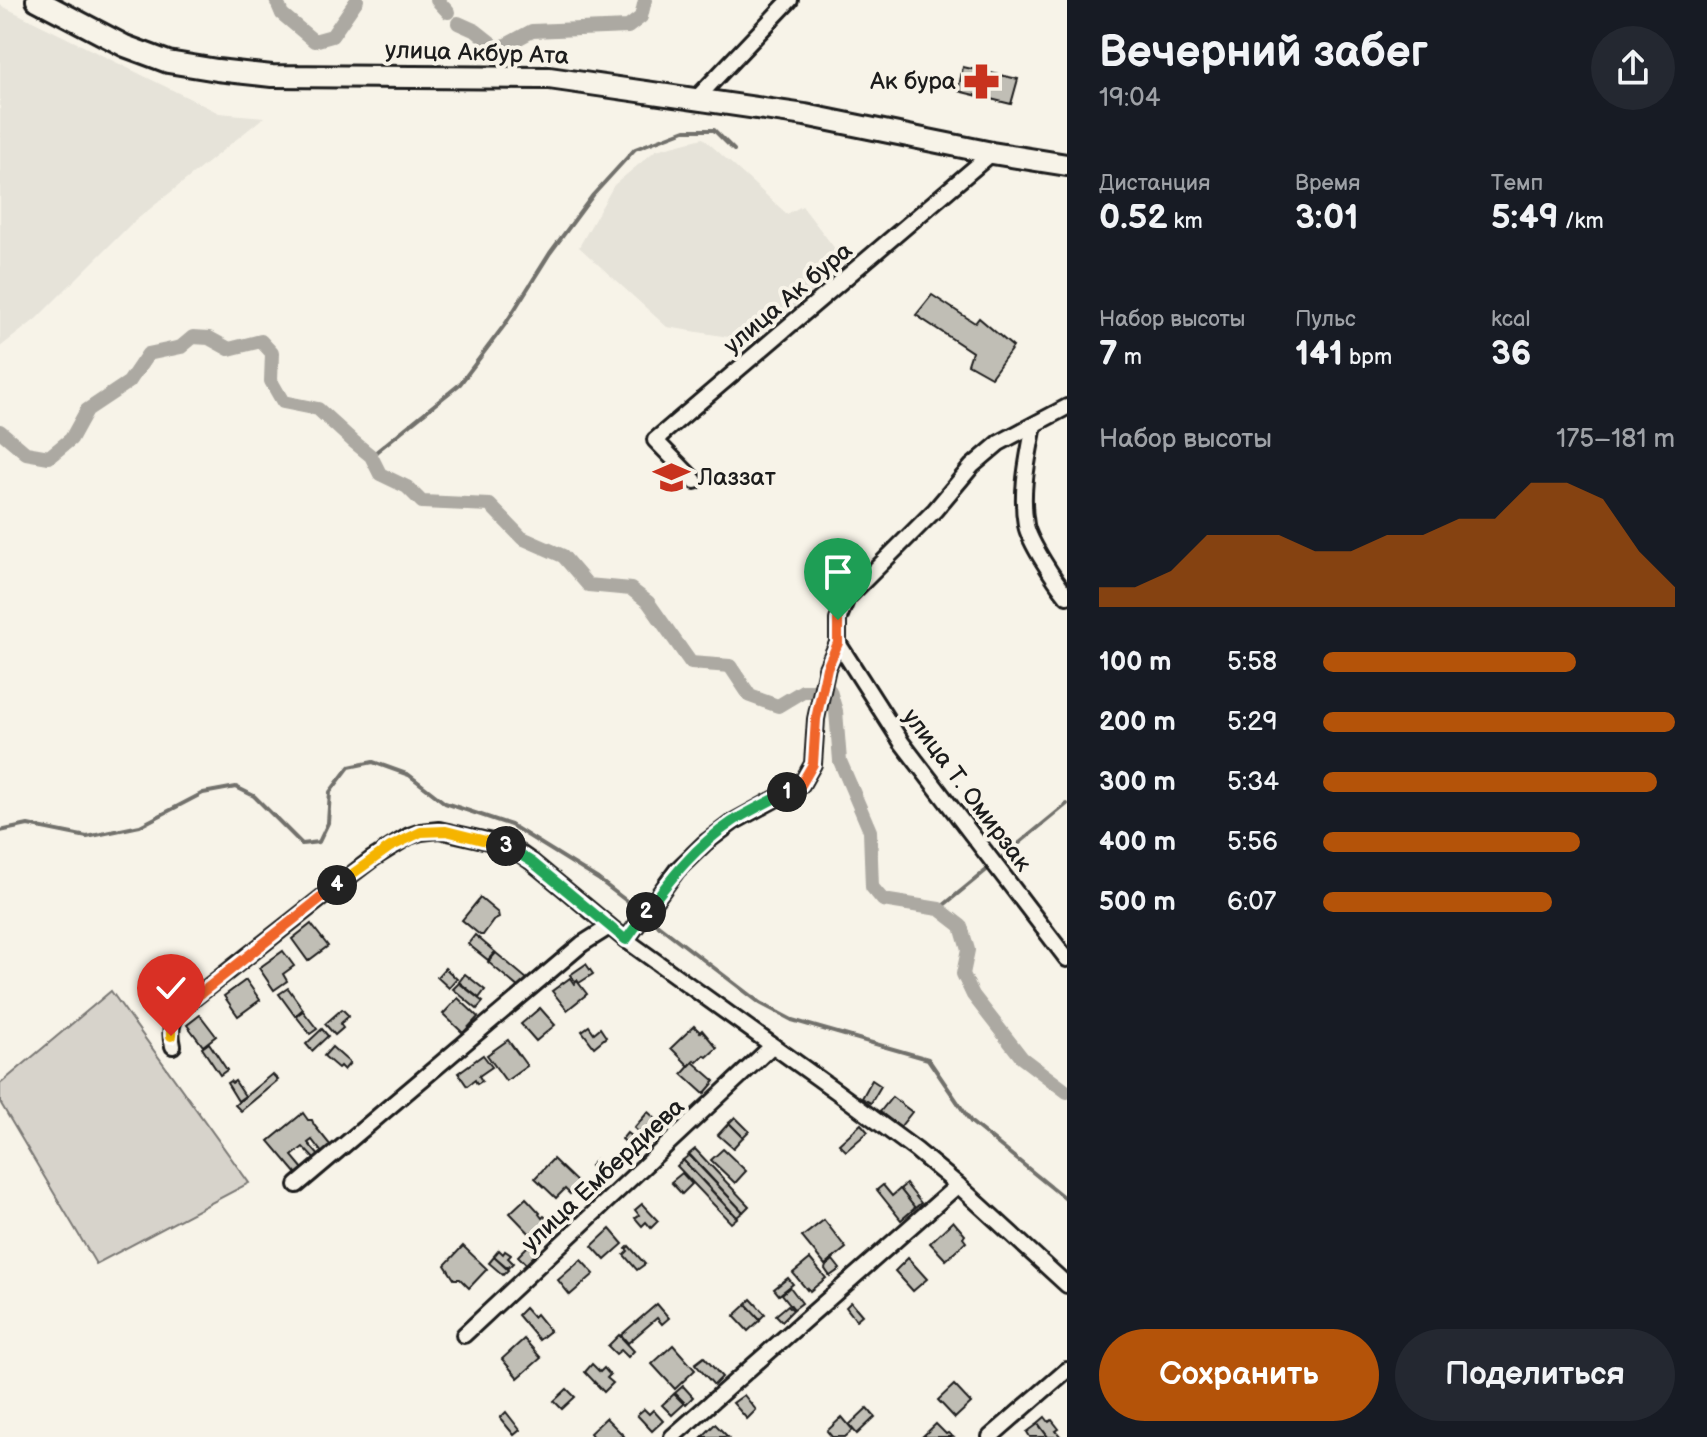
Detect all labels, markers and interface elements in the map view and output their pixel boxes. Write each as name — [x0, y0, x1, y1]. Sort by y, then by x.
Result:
text: Вечерний забег — [1099, 26, 1428, 79]
button: share — [1591, 26, 1675, 110]
street label: улица Акбур Ата — [385, 35, 569, 71]
pharmacy icon: Ак бура — [963, 62, 1001, 100]
place label: Ак бура — [869, 67, 956, 96]
text: 19:04 — [1099, 83, 1161, 114]
text: Дистанция — [1099, 170, 1210, 197]
text: Время — [1295, 170, 1360, 197]
text: Темп — [1491, 170, 1543, 197]
text: 0.52 — [1099, 197, 1168, 238]
text: 3:01 — [1295, 197, 1359, 238]
text: 5:49 — [1491, 197, 1559, 238]
text: km — [1168, 208, 1203, 235]
text: /km — [1559, 208, 1604, 235]
street label: улица Ак бура — [718, 236, 858, 360]
text: Набор высоты — [1099, 306, 1245, 333]
text: Пульс — [1295, 306, 1356, 333]
text: kcal — [1491, 306, 1530, 333]
text: 7 — [1099, 333, 1118, 374]
text: 141 — [1295, 333, 1343, 374]
text: 36 — [1491, 333, 1531, 374]
text: m — [1118, 344, 1142, 371]
text: bpm — [1343, 344, 1392, 371]
text: Набор высоты — [1099, 424, 1272, 455]
text: 175–181 m — [1556, 424, 1675, 455]
school or university icon: Лаззат — [653, 458, 691, 496]
place label: Лаззат — [697, 463, 776, 492]
pin — [804, 538, 872, 620]
icon: arrive — [816, 550, 860, 594]
text: 100 m — [1099, 647, 1172, 678]
text: 5:58 — [1227, 647, 1277, 678]
street label: улица Т. Омирзак — [896, 703, 1038, 877]
text: 200 m — [1099, 707, 1176, 738]
text: 5:29 — [1227, 707, 1278, 738]
text: 300 m — [1099, 767, 1176, 798]
text: 5:34 — [1227, 767, 1279, 798]
pin: 1 — [767, 772, 807, 812]
text: 1 — [782, 778, 792, 805]
pin: 3 — [486, 826, 526, 866]
text: 400 m — [1099, 827, 1176, 858]
text: 5:56 — [1227, 827, 1278, 858]
text: 3 — [500, 832, 512, 859]
pin: 4 — [317, 865, 357, 905]
text: 4 — [331, 871, 343, 898]
text: 500 m — [1099, 887, 1176, 918]
text: 6:07 — [1227, 887, 1276, 918]
pin: 2 — [626, 892, 666, 932]
text: 2 — [639, 898, 653, 925]
pin — [137, 954, 205, 1036]
icon: check — [149, 966, 193, 1010]
street label: улица Ембердиева — [516, 1092, 690, 1258]
button: Сохранить — [1099, 1329, 1379, 1421]
button: Поделиться — [1395, 1329, 1675, 1421]

